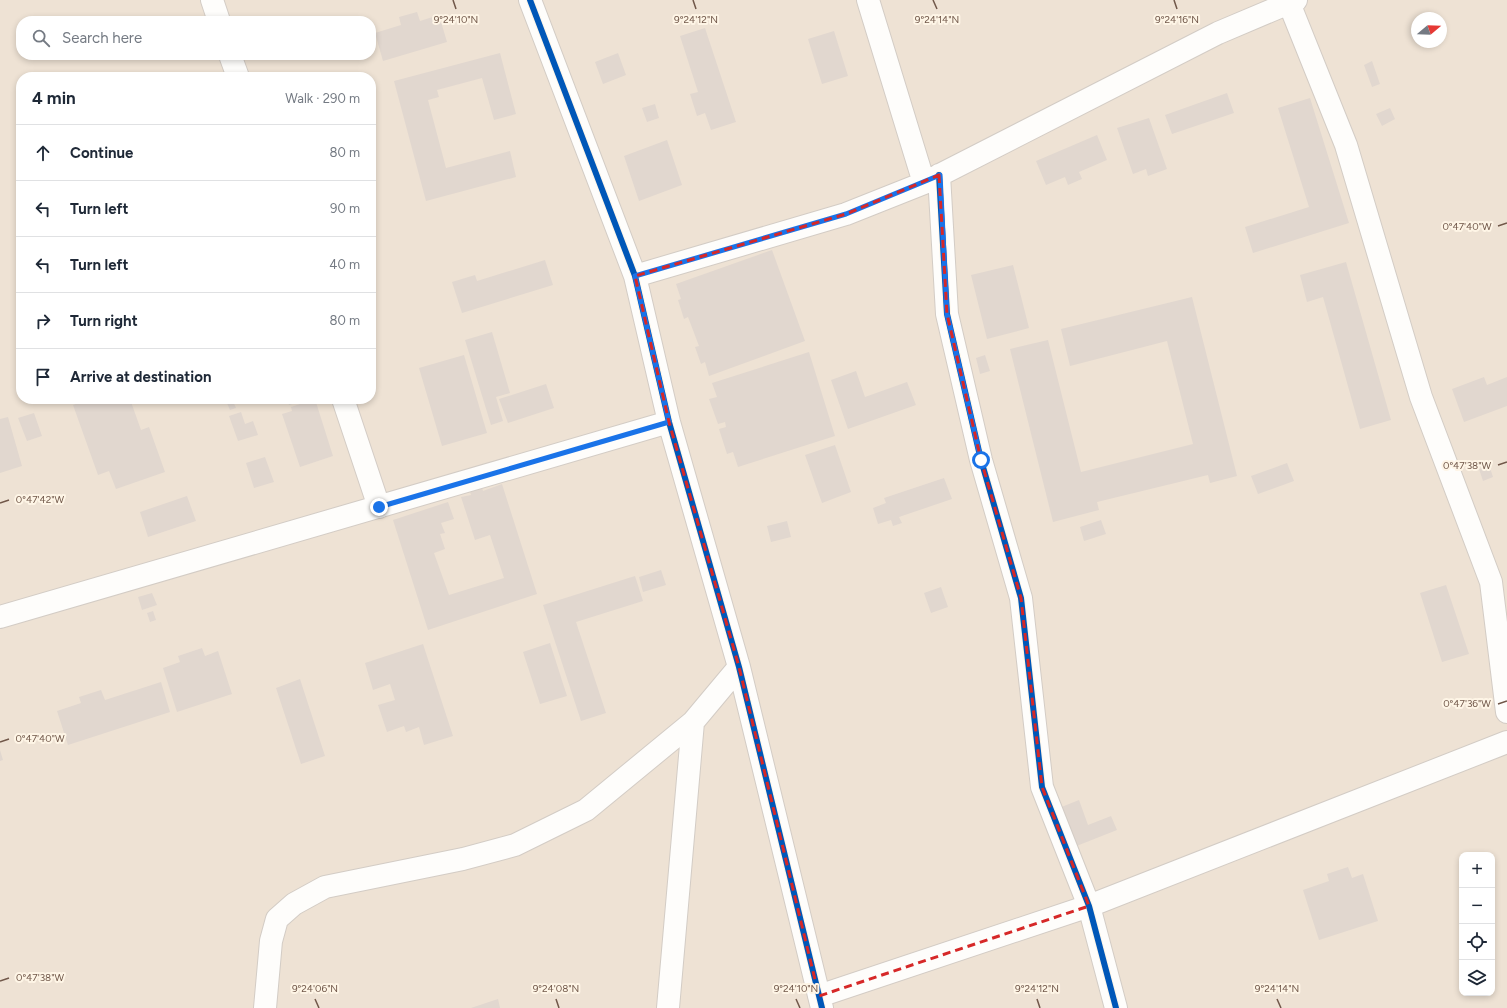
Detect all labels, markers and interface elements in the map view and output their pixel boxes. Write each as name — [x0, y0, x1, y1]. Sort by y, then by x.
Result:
north arrow — [1411, 12, 1447, 48]
text: 9°24'10"N — [434, 13, 478, 26]
text: 9°24'12"N — [674, 13, 718, 26]
text: 9°24'14"N — [915, 13, 959, 26]
text: 9°24'16"N — [1155, 13, 1199, 26]
search box — [16, 16, 376, 60]
icon: search — [30, 27, 52, 49]
text: Search here — [62, 29, 142, 47]
text: 4 min — [32, 88, 76, 108]
text: Walk · 290 m — [285, 91, 360, 106]
icon: ahead — [32, 142, 54, 164]
text: Continue — [70, 144, 133, 162]
text: 80 m — [329, 145, 360, 160]
icon: left — [32, 198, 54, 220]
text: Turn left — [70, 200, 128, 218]
text: 90 m — [330, 201, 360, 216]
text: 0°47'40"W — [1442, 220, 1492, 233]
icon: left — [32, 254, 54, 276]
text: Turn left — [70, 256, 128, 274]
text: 40 m — [329, 257, 360, 272]
icon: right — [32, 310, 54, 332]
text: Turn right — [70, 312, 138, 330]
text: 80 m — [329, 313, 360, 328]
icon: arrive — [32, 366, 54, 388]
text: Arrive at destination — [70, 368, 211, 386]
route start — [972, 451, 990, 469]
text: 0°47'38"W — [1443, 459, 1491, 472]
text: 0°47'42"W — [16, 493, 65, 506]
route end — [370, 498, 388, 516]
text: 0°47'36"W — [1443, 697, 1491, 710]
text: 0°47'40"W — [15, 732, 65, 745]
map controls — [1459, 852, 1495, 996]
button: + — [1459, 852, 1495, 888]
button: − — [1459, 888, 1495, 924]
button: locate — [1459, 924, 1495, 960]
button: layers — [1459, 960, 1495, 996]
text: 0°47'38"W — [16, 971, 64, 984]
text: 9°24'06"N — [292, 982, 338, 995]
text: 9°24'08"N — [533, 982, 579, 995]
text: 9°24'10"N — [774, 982, 818, 995]
text: 9°24'12"N — [1015, 982, 1059, 995]
text: 9°24'14"N — [1255, 982, 1299, 995]

